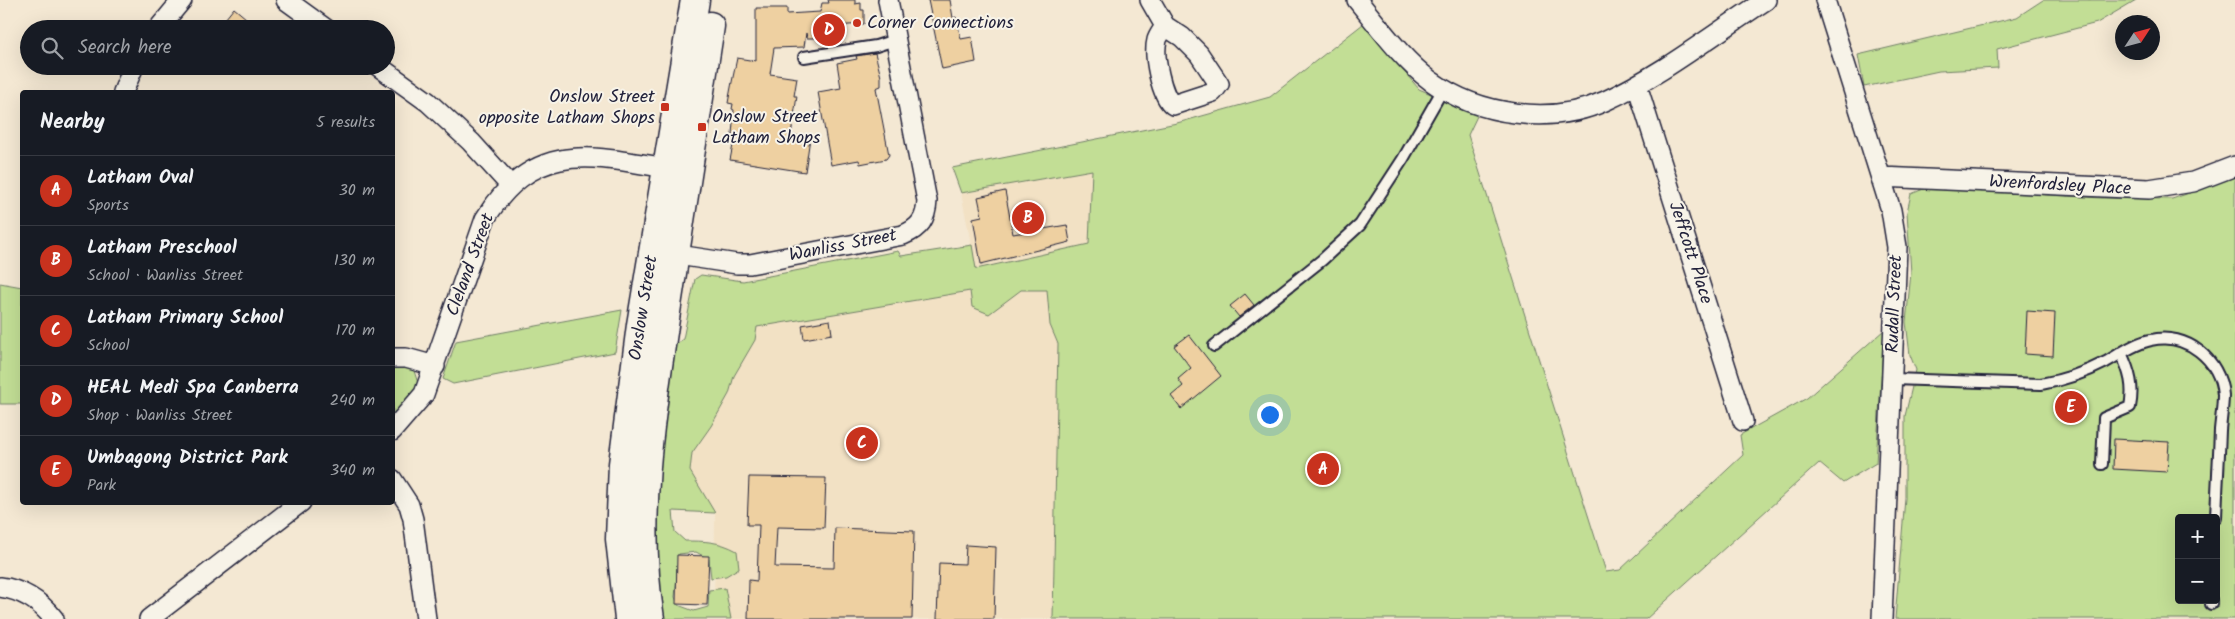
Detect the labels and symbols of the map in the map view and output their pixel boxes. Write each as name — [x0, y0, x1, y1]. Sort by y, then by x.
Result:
place label: Corner Connections — [867, 9, 1014, 38]
pin: D — [813, 11, 845, 49]
north arrow — [2115, 15, 2160, 60]
marker: Corner Connections — [851, 17, 863, 29]
place label: Onslow Street opposite Latham Shops — [479, 83, 656, 133]
marker: Onslow Street opposite Latham Shops — [659, 101, 671, 113]
place label: Onslow Street Latham Shops — [712, 103, 821, 153]
marker: Onslow Street Latham Shops — [696, 121, 708, 133]
street label: Wrenfordsley Place — [1988, 168, 2132, 204]
street label: Jeffcott Place — [1660, 198, 1720, 308]
pin: B — [1012, 199, 1044, 237]
street label: Cleland Street — [439, 209, 503, 321]
street label: Wanliss Street — [787, 221, 900, 271]
street label: Onslow Street — [621, 252, 667, 363]
street label: Rudall Street — [1879, 253, 1911, 354]
pin: E — [2055, 388, 2087, 426]
your location — [1257, 402, 1283, 428]
pin: C — [846, 424, 878, 462]
pin: A — [1307, 450, 1339, 488]

